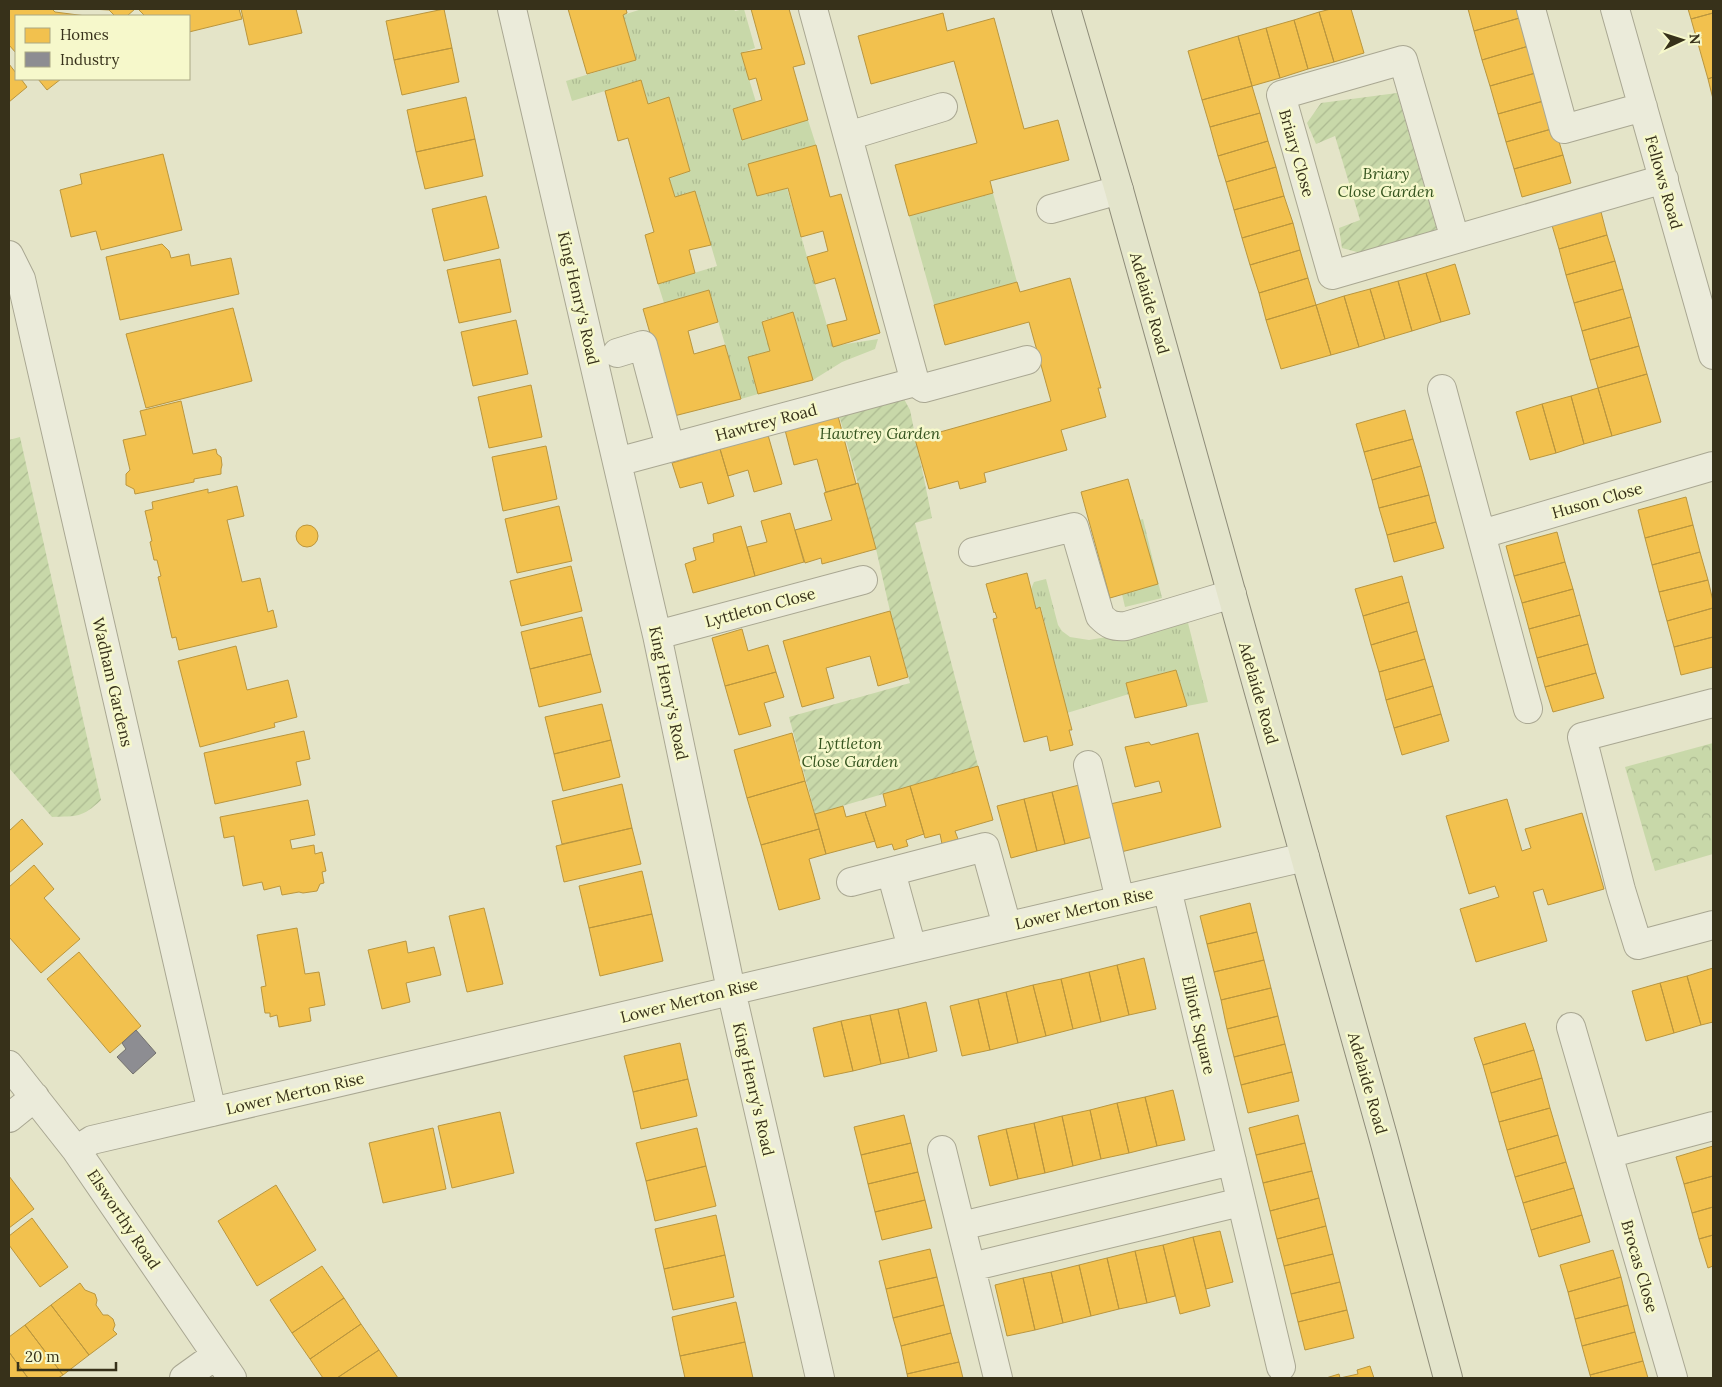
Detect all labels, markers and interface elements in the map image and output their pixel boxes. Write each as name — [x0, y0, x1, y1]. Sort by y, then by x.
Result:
legend — [15, 15, 190, 80]
north arrow — [1657, 15, 1707, 65]
text: Homes — [60, 25, 109, 44]
text: N — [1686, 33, 1704, 45]
text: Industry — [60, 50, 119, 69]
street label: Briary Close — [1275, 107, 1319, 199]
street label: Fellows Road — [1641, 133, 1687, 232]
park label: Briary Close Garden — [1338, 163, 1435, 201]
street label: King Henry's Road — [554, 229, 604, 367]
street label: Adelaide Road — [1126, 249, 1174, 357]
street label: Hawtrey Road — [713, 399, 820, 445]
park label: Hawtrey Garden — [820, 423, 941, 443]
street label: Huson Close — [1549, 477, 1645, 522]
street label: Lyttleton Close — [703, 583, 818, 631]
street label: Wadham Gardens — [88, 615, 138, 749]
street label: King Henry's Road — [645, 624, 693, 762]
street label: Adelaide Road — [1235, 639, 1283, 747]
park label: Lyttleton Close Garden — [802, 733, 899, 771]
street label: Lower Merton Rise — [1013, 882, 1155, 934]
street label: Lower Merton Rise — [618, 973, 760, 1027]
street label: Elliott Square — [1178, 974, 1220, 1077]
street label: King Henry's Road — [729, 1020, 779, 1158]
street label: Adelaide Road — [1344, 1029, 1392, 1137]
street label: Lower Merton Rise — [224, 1067, 366, 1119]
street label: Elsworthy Road — [83, 1165, 165, 1273]
street label: Brocas Close — [1617, 1217, 1663, 1315]
scale bar — [18, 1340, 115, 1372]
text: 20 m — [25, 1347, 60, 1366]

